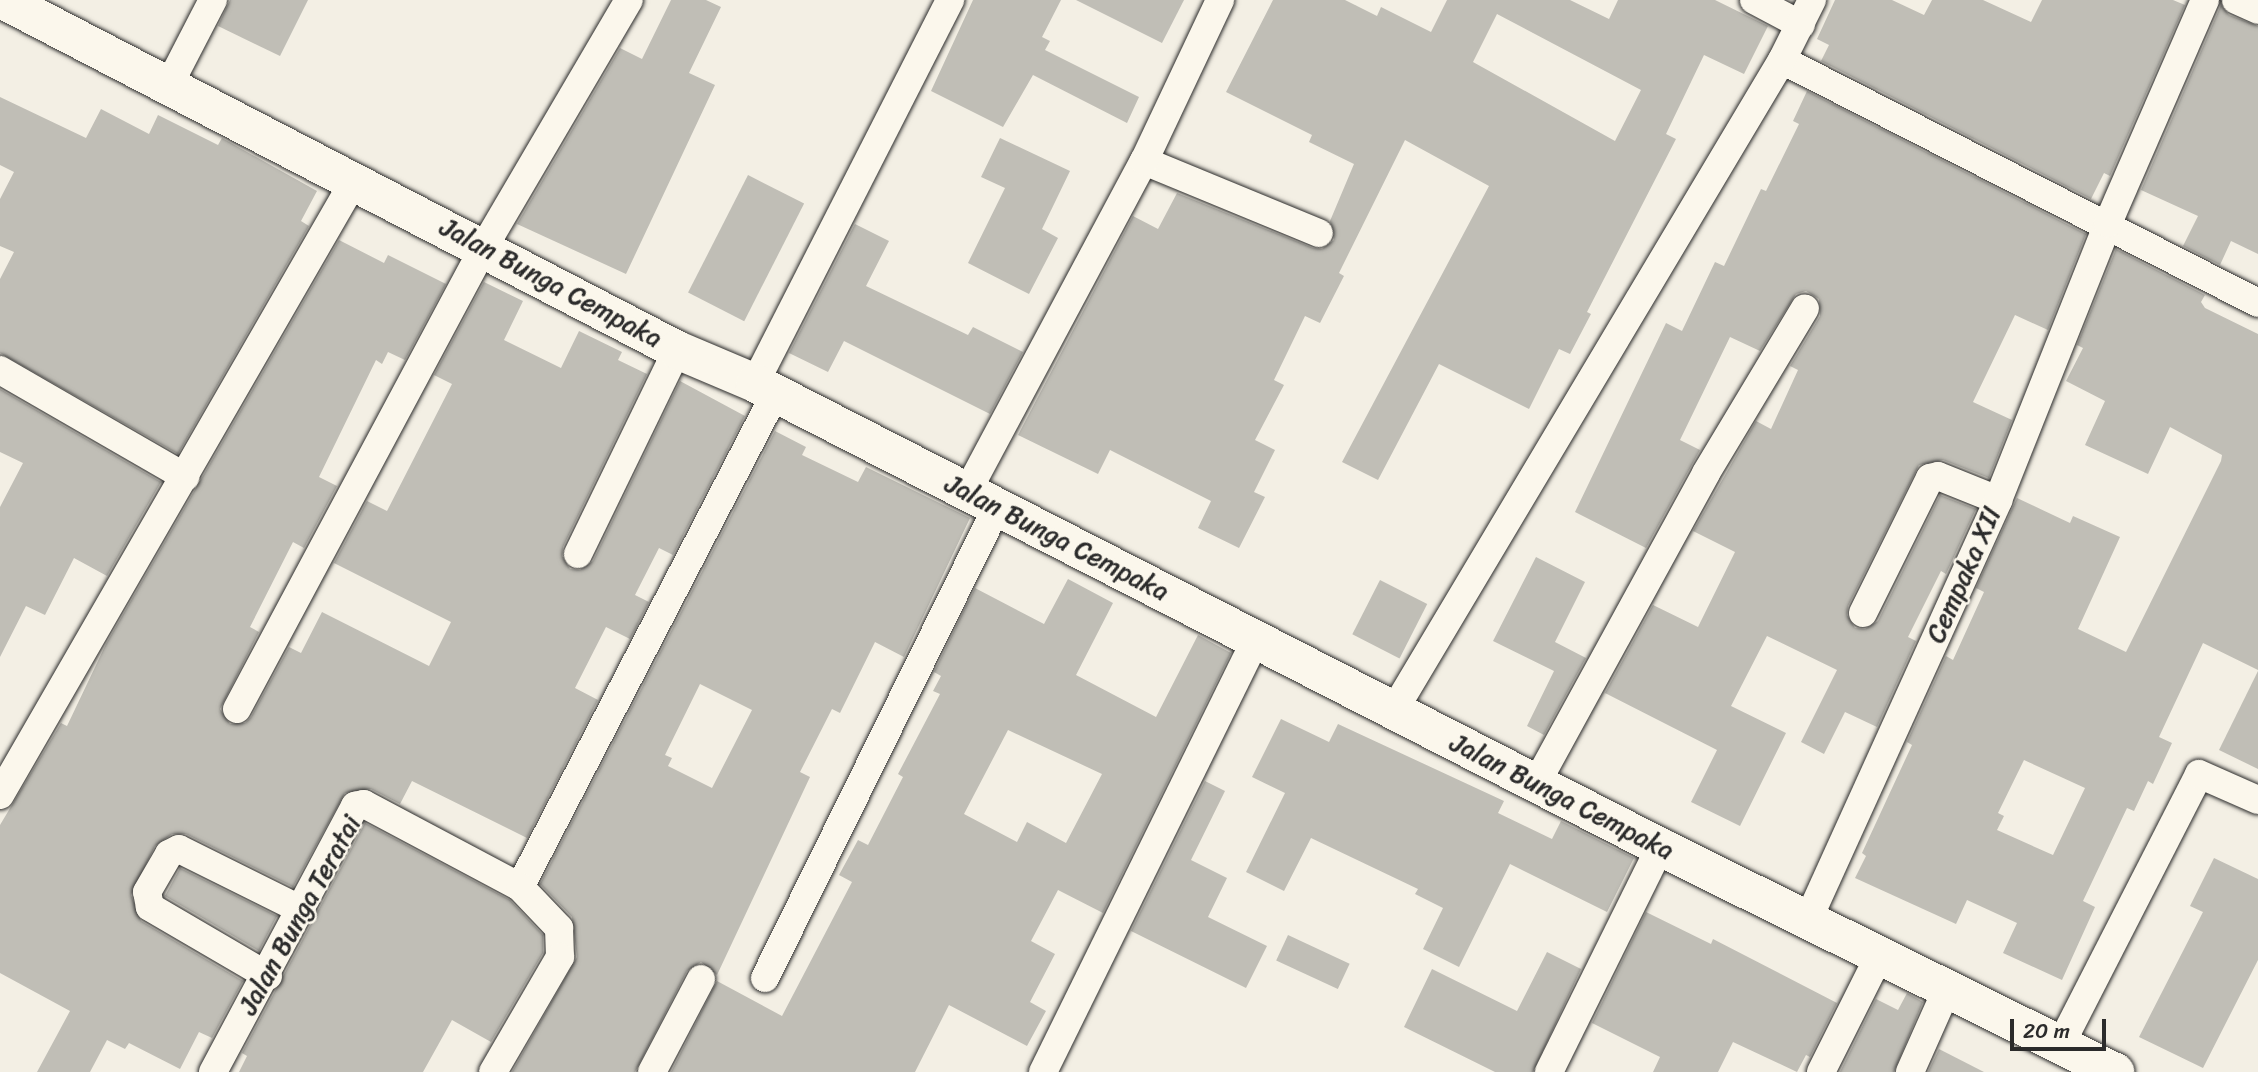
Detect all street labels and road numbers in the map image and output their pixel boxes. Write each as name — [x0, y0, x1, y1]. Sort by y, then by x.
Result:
street label: Jalan Bunga Cempaka — [435, 211, 667, 355]
street label: Jalan Bunga Cempaka — [940, 468, 1174, 608]
street label: Cempaka XII — [1920, 502, 2008, 648]
street label: Jalan Bunga Cempaka — [1445, 727, 1679, 867]
street label: Jalan Bunga Teratai — [232, 809, 368, 1021]

